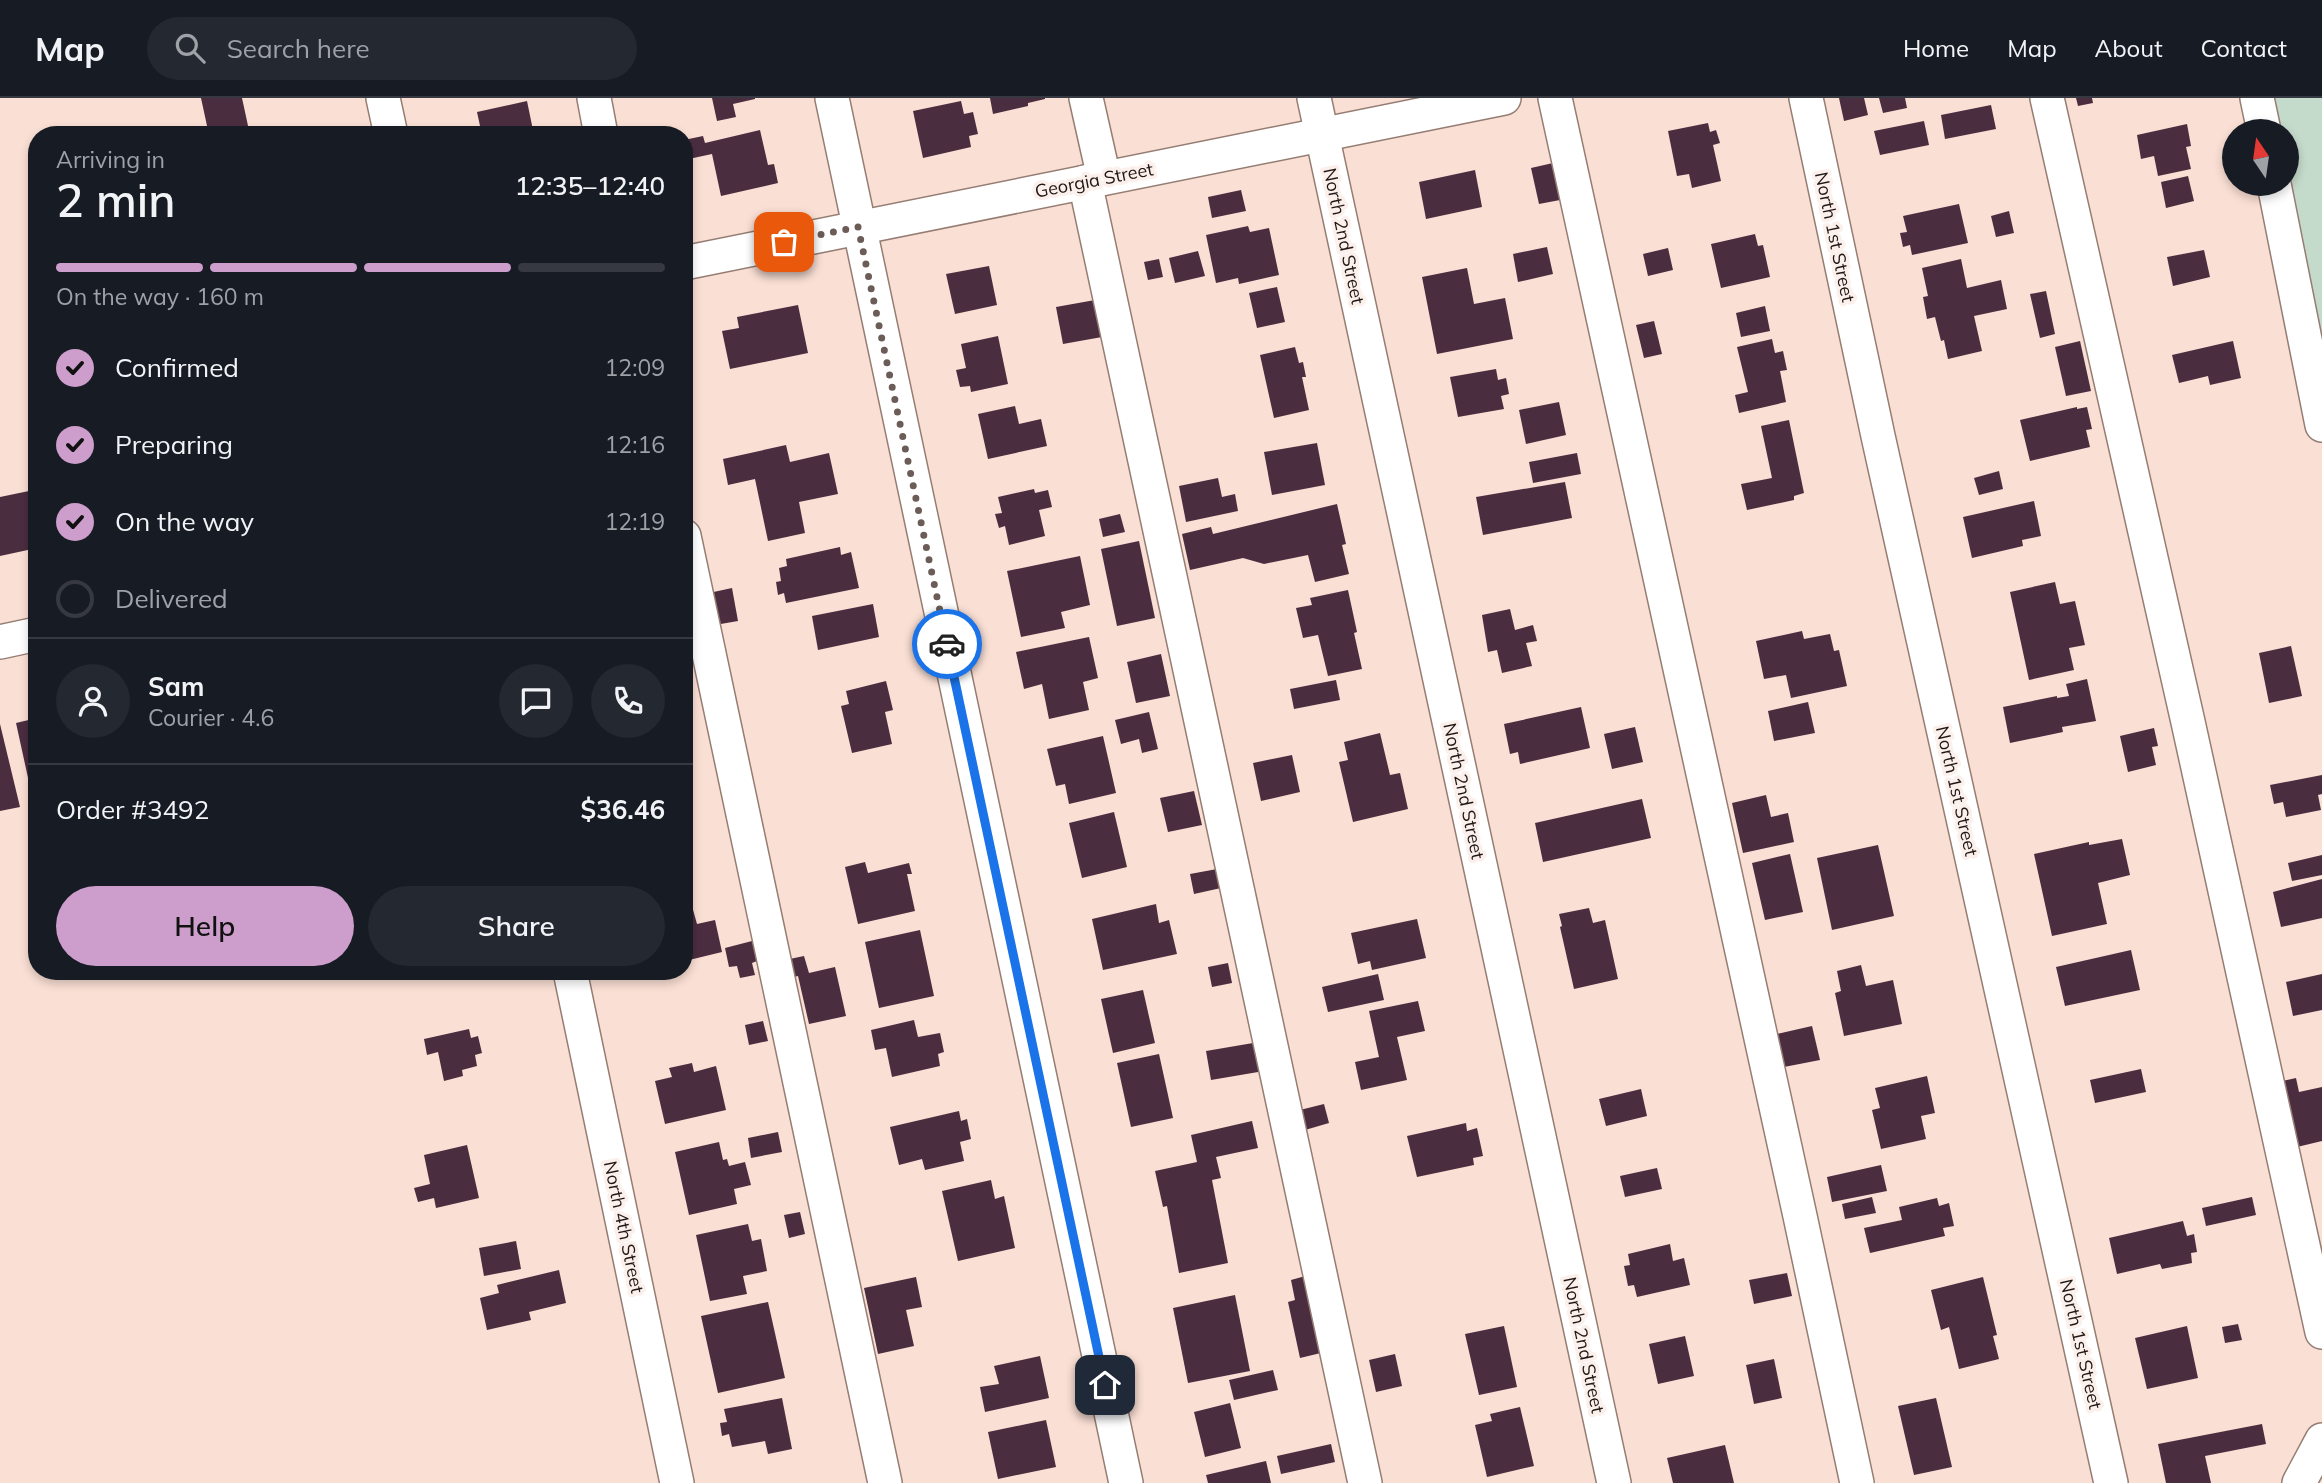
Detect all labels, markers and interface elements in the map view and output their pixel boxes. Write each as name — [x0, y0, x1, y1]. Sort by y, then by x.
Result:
search box — [147, 17, 637, 80]
text: Map — [35, 28, 105, 69]
icon: search — [171, 29, 209, 67]
text: Search here — [227, 32, 370, 65]
text: Home — [1903, 33, 1969, 63]
text: Map — [2007, 33, 2057, 63]
text: About — [2095, 33, 2163, 63]
text: Contact — [2201, 33, 2287, 63]
north arrow — [2222, 119, 2300, 196]
map controls — [2222, 119, 2299, 196]
text: Arriving in — [56, 145, 165, 174]
street label: Georgia Street — [1033, 157, 1155, 203]
street label: North 2nd Street — [1318, 166, 1370, 306]
text: 12:35–12:40 — [515, 169, 665, 202]
street label: North 1st Street — [1810, 170, 1860, 304]
text: 2 min — [56, 171, 175, 229]
pin — [754, 212, 814, 272]
icon: bag — [765, 223, 803, 261]
text: On the way · 160 m — [56, 282, 264, 311]
icon: check — [56, 349, 94, 387]
text: Confirmed — [115, 351, 239, 384]
text: 12:09 — [605, 353, 665, 382]
icon: check — [56, 426, 94, 464]
text: Preparing — [115, 428, 233, 461]
text: 12:16 — [605, 430, 665, 459]
icon: check — [56, 503, 94, 541]
text: On the way — [115, 505, 254, 538]
text: 12:19 — [605, 507, 665, 536]
text: Delivered — [115, 582, 228, 615]
courier — [912, 609, 982, 679]
icon: car — [928, 625, 966, 663]
button: person — [56, 664, 130, 738]
button: chat — [499, 664, 573, 738]
button: phone — [591, 664, 665, 738]
text: Sam — [148, 670, 204, 703]
text: Courier · 4.6 — [148, 703, 274, 732]
street label: North 2nd Street — [1438, 721, 1490, 861]
street label: North 1st Street — [1931, 724, 1983, 858]
text: Order #3492 — [56, 793, 209, 826]
text: $36.46 — [581, 793, 665, 826]
button: Help — [56, 886, 354, 966]
button: Share — [368, 886, 665, 966]
street label: North 4th Street — [599, 1159, 649, 1295]
street label: North 2nd Street — [1558, 1275, 1610, 1415]
street label: North 1st Street — [2055, 1277, 2107, 1411]
pin — [1075, 1355, 1135, 1415]
icon: home — [1086, 1366, 1124, 1404]

